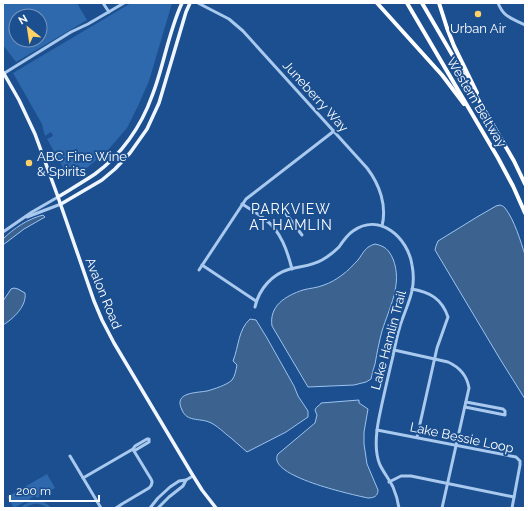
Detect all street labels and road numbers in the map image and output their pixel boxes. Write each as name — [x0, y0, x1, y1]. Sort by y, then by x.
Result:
street label: Western Beltway — [444, 54, 509, 150]
street label: Juneberry Way — [280, 58, 351, 135]
street label: Avalon Road — [82, 255, 125, 331]
street label: Lake Hamlin Trail — [368, 288, 409, 392]
street label: Lake Bessie Loop — [409, 419, 515, 456]

